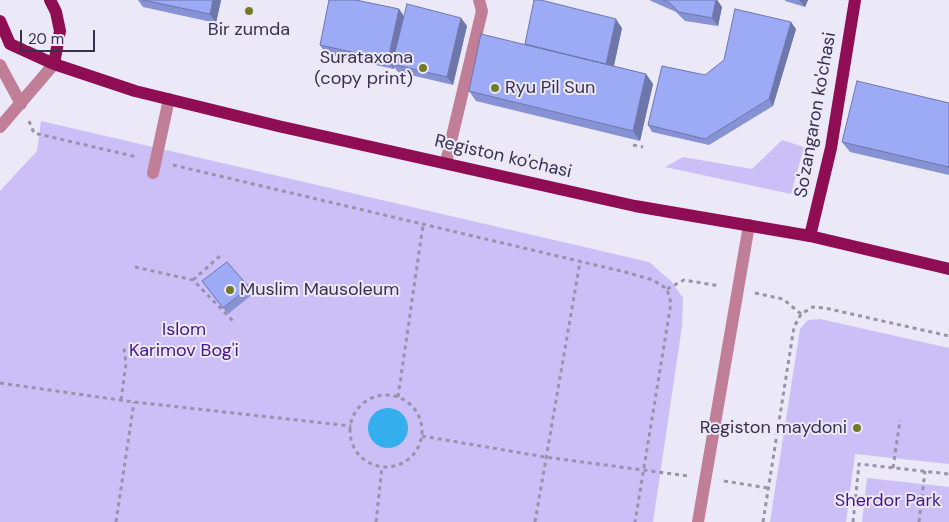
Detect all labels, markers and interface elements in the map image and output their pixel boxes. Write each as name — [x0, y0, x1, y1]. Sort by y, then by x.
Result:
marker: Bir zumda — [243, 5, 255, 17]
place label: Bir zumda — [208, 19, 290, 41]
scale bar — [22, 20, 98, 52]
text: 20 m — [28, 29, 64, 49]
street label: So'zangaron ko'chasi — [791, 31, 841, 199]
place label: Surataxona (copy print) — [314, 47, 413, 90]
marker: Surataxona (copy print) — [417, 62, 429, 74]
place label: Ryu Pil Sun — [505, 77, 595, 99]
marker: Ryu Pil Sun — [489, 82, 501, 94]
street label: Registon ko'chasi — [432, 131, 574, 183]
place label: Muslim Mausoleum — [240, 279, 399, 301]
marker: Muslim Mausoleum — [224, 284, 236, 296]
park label: Islom Karimov Bog'i — [129, 319, 239, 362]
place label: Registon maydoni — [700, 417, 847, 439]
marker: Registon maydoni — [851, 422, 863, 434]
park label: Sherdor Park — [835, 490, 941, 512]

